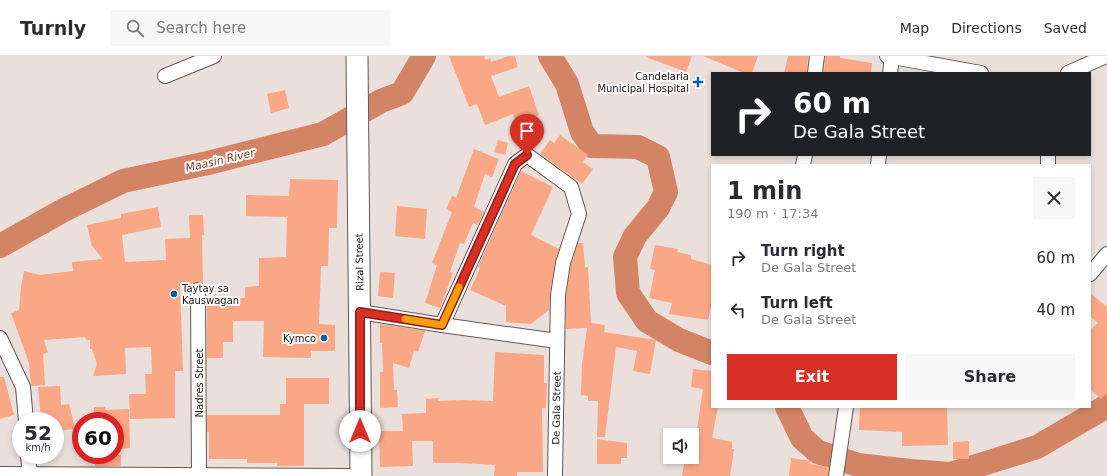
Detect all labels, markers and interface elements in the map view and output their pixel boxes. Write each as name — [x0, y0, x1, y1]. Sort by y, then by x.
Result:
search box — [110, 10, 390, 46]
text: Turnly — [20, 17, 86, 39]
icon: search — [124, 17, 146, 39]
text: Search here — [156, 19, 246, 37]
text: Map — [900, 20, 929, 36]
text: Directions — [951, 20, 1022, 36]
text: Saved — [1044, 20, 1087, 36]
place label: Candelaria Municipal Hospital — [597, 71, 689, 94]
marker: Candelaria Municipal Hospital — [692, 76, 704, 88]
text: 60 m — [793, 87, 871, 120]
icon: right — [727, 88, 779, 140]
pin — [510, 114, 544, 155]
icon: arrive — [516, 120, 538, 142]
text: De Gala Street — [793, 121, 925, 142]
water label: Maasin River — [184, 146, 257, 175]
text: 1 min — [727, 177, 802, 205]
button: close — [1033, 177, 1075, 219]
text: 190 m · 17:34 — [727, 206, 818, 221]
street label: Rizal Street — [353, 233, 366, 291]
text: Turn right — [761, 242, 845, 260]
icon: right — [727, 247, 749, 269]
text: 60 m — [1037, 249, 1075, 267]
text: De Gala Street — [761, 260, 856, 275]
place label: Taytay sa Kauswagan — [181, 283, 239, 306]
marker: Taytay sa Kauswagan — [169, 289, 179, 299]
text: Turn left — [761, 294, 833, 312]
icon: left — [727, 299, 749, 321]
text: 40 m — [1037, 301, 1075, 319]
text: De Gala Street — [761, 312, 856, 327]
place label: Kymco — [283, 333, 316, 344]
marker: Kymco — [319, 333, 329, 343]
street label: Nadres Street — [194, 349, 205, 417]
button: Exit — [727, 354, 897, 400]
button: Share — [905, 354, 1075, 400]
street label: De Gala Street — [550, 371, 563, 445]
position arrow — [339, 410, 381, 452]
speed limit sign: 60 — [72, 412, 124, 464]
text: 52 — [24, 421, 52, 445]
map controls — [663, 428, 699, 464]
button: sound — [663, 428, 699, 464]
text: km/h — [25, 442, 51, 453]

